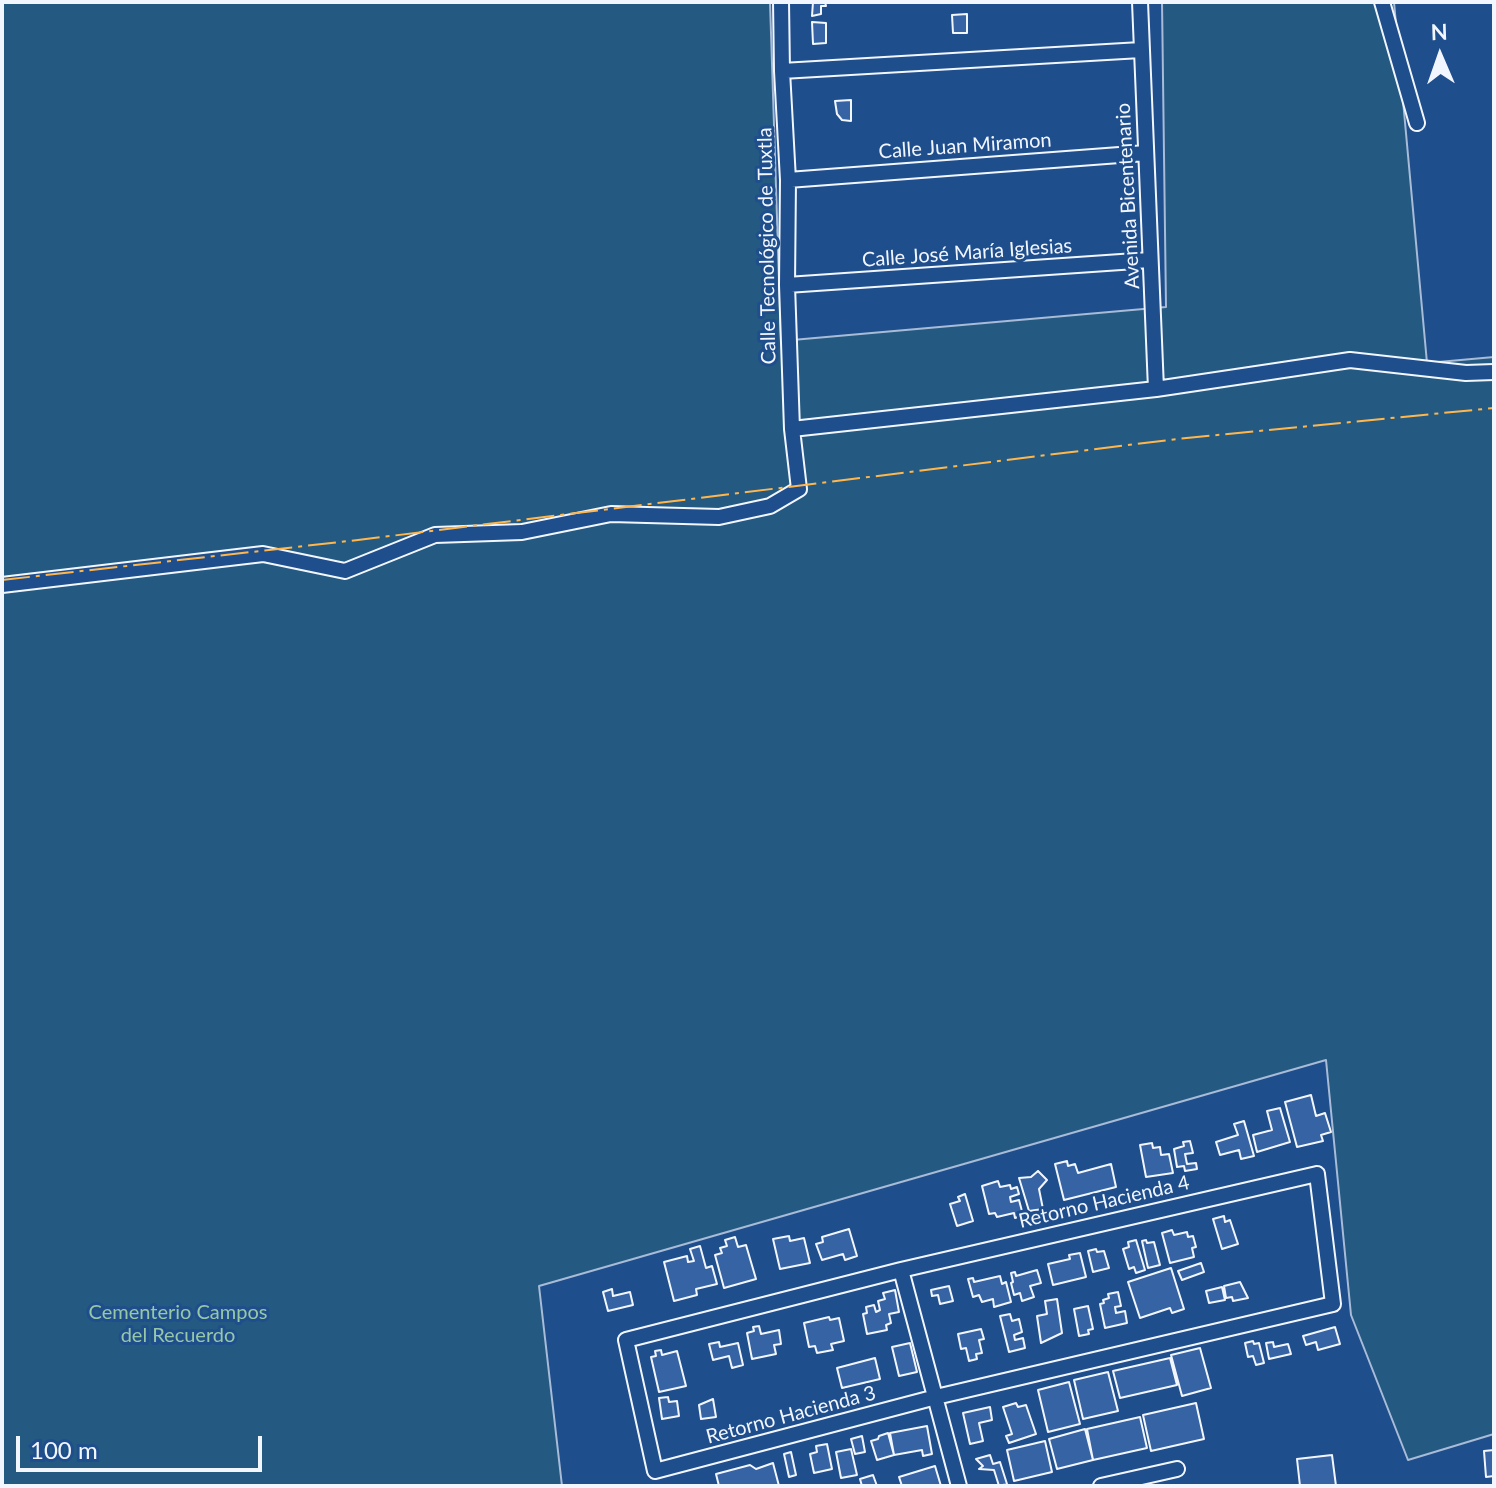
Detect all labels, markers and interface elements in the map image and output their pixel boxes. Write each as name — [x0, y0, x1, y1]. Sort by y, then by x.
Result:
north arrow — [1400, 16, 1480, 96]
text: N — [1430, 18, 1448, 45]
street label: Avenida Bicentenario — [1111, 102, 1145, 290]
street label: Calle Tecnológico de Tuxtla — [753, 127, 781, 365]
street label: Calle Juan Miramon — [878, 128, 1052, 164]
street label: Calle José María Iglesias — [861, 234, 1073, 272]
street label: Retorno Hacienda 4 — [1016, 1171, 1192, 1233]
park label: Cementerio Campos del Recuerdo — [89, 1301, 267, 1348]
street label: Retorno Hacienda 3 — [704, 1381, 878, 1449]
scale bar — [20, 1420, 266, 1470]
text: 100 m — [30, 1435, 98, 1464]

